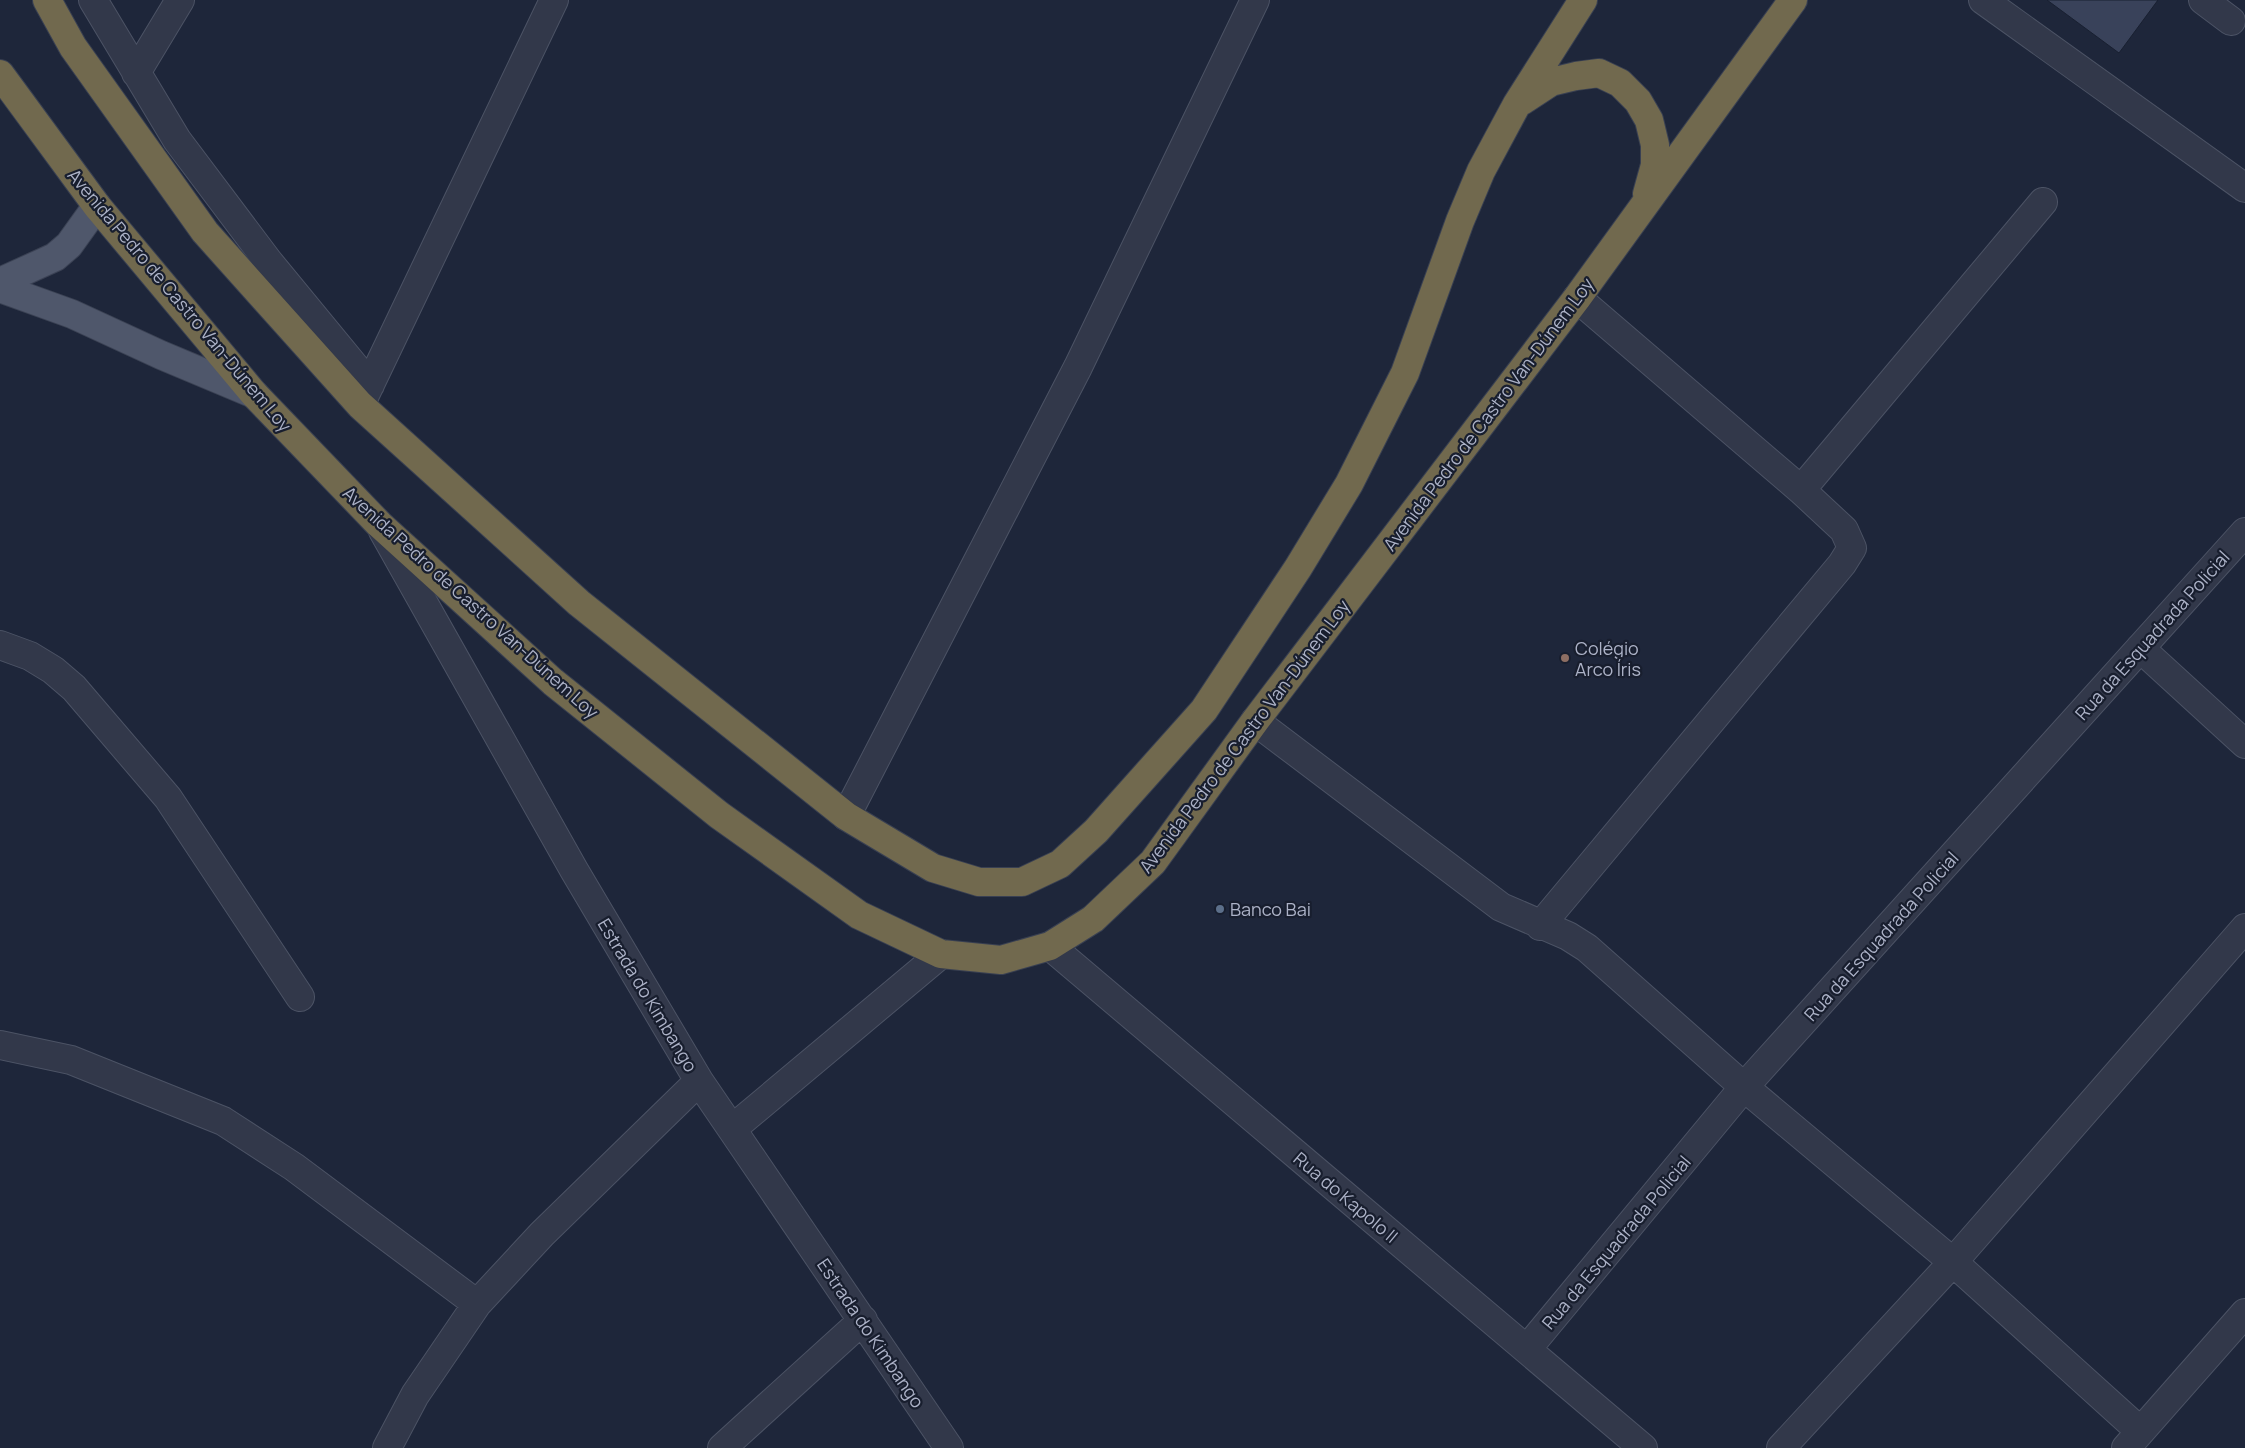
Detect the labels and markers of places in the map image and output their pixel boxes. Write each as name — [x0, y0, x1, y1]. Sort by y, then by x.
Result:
place label: Colégio Arco Íris — [1575, 636, 1641, 681]
marker: Colégio Arco Íris — [1559, 652, 1571, 664]
place label: Banco Bai — [1230, 897, 1311, 921]
marker: Banco Bai — [1214, 903, 1226, 915]

